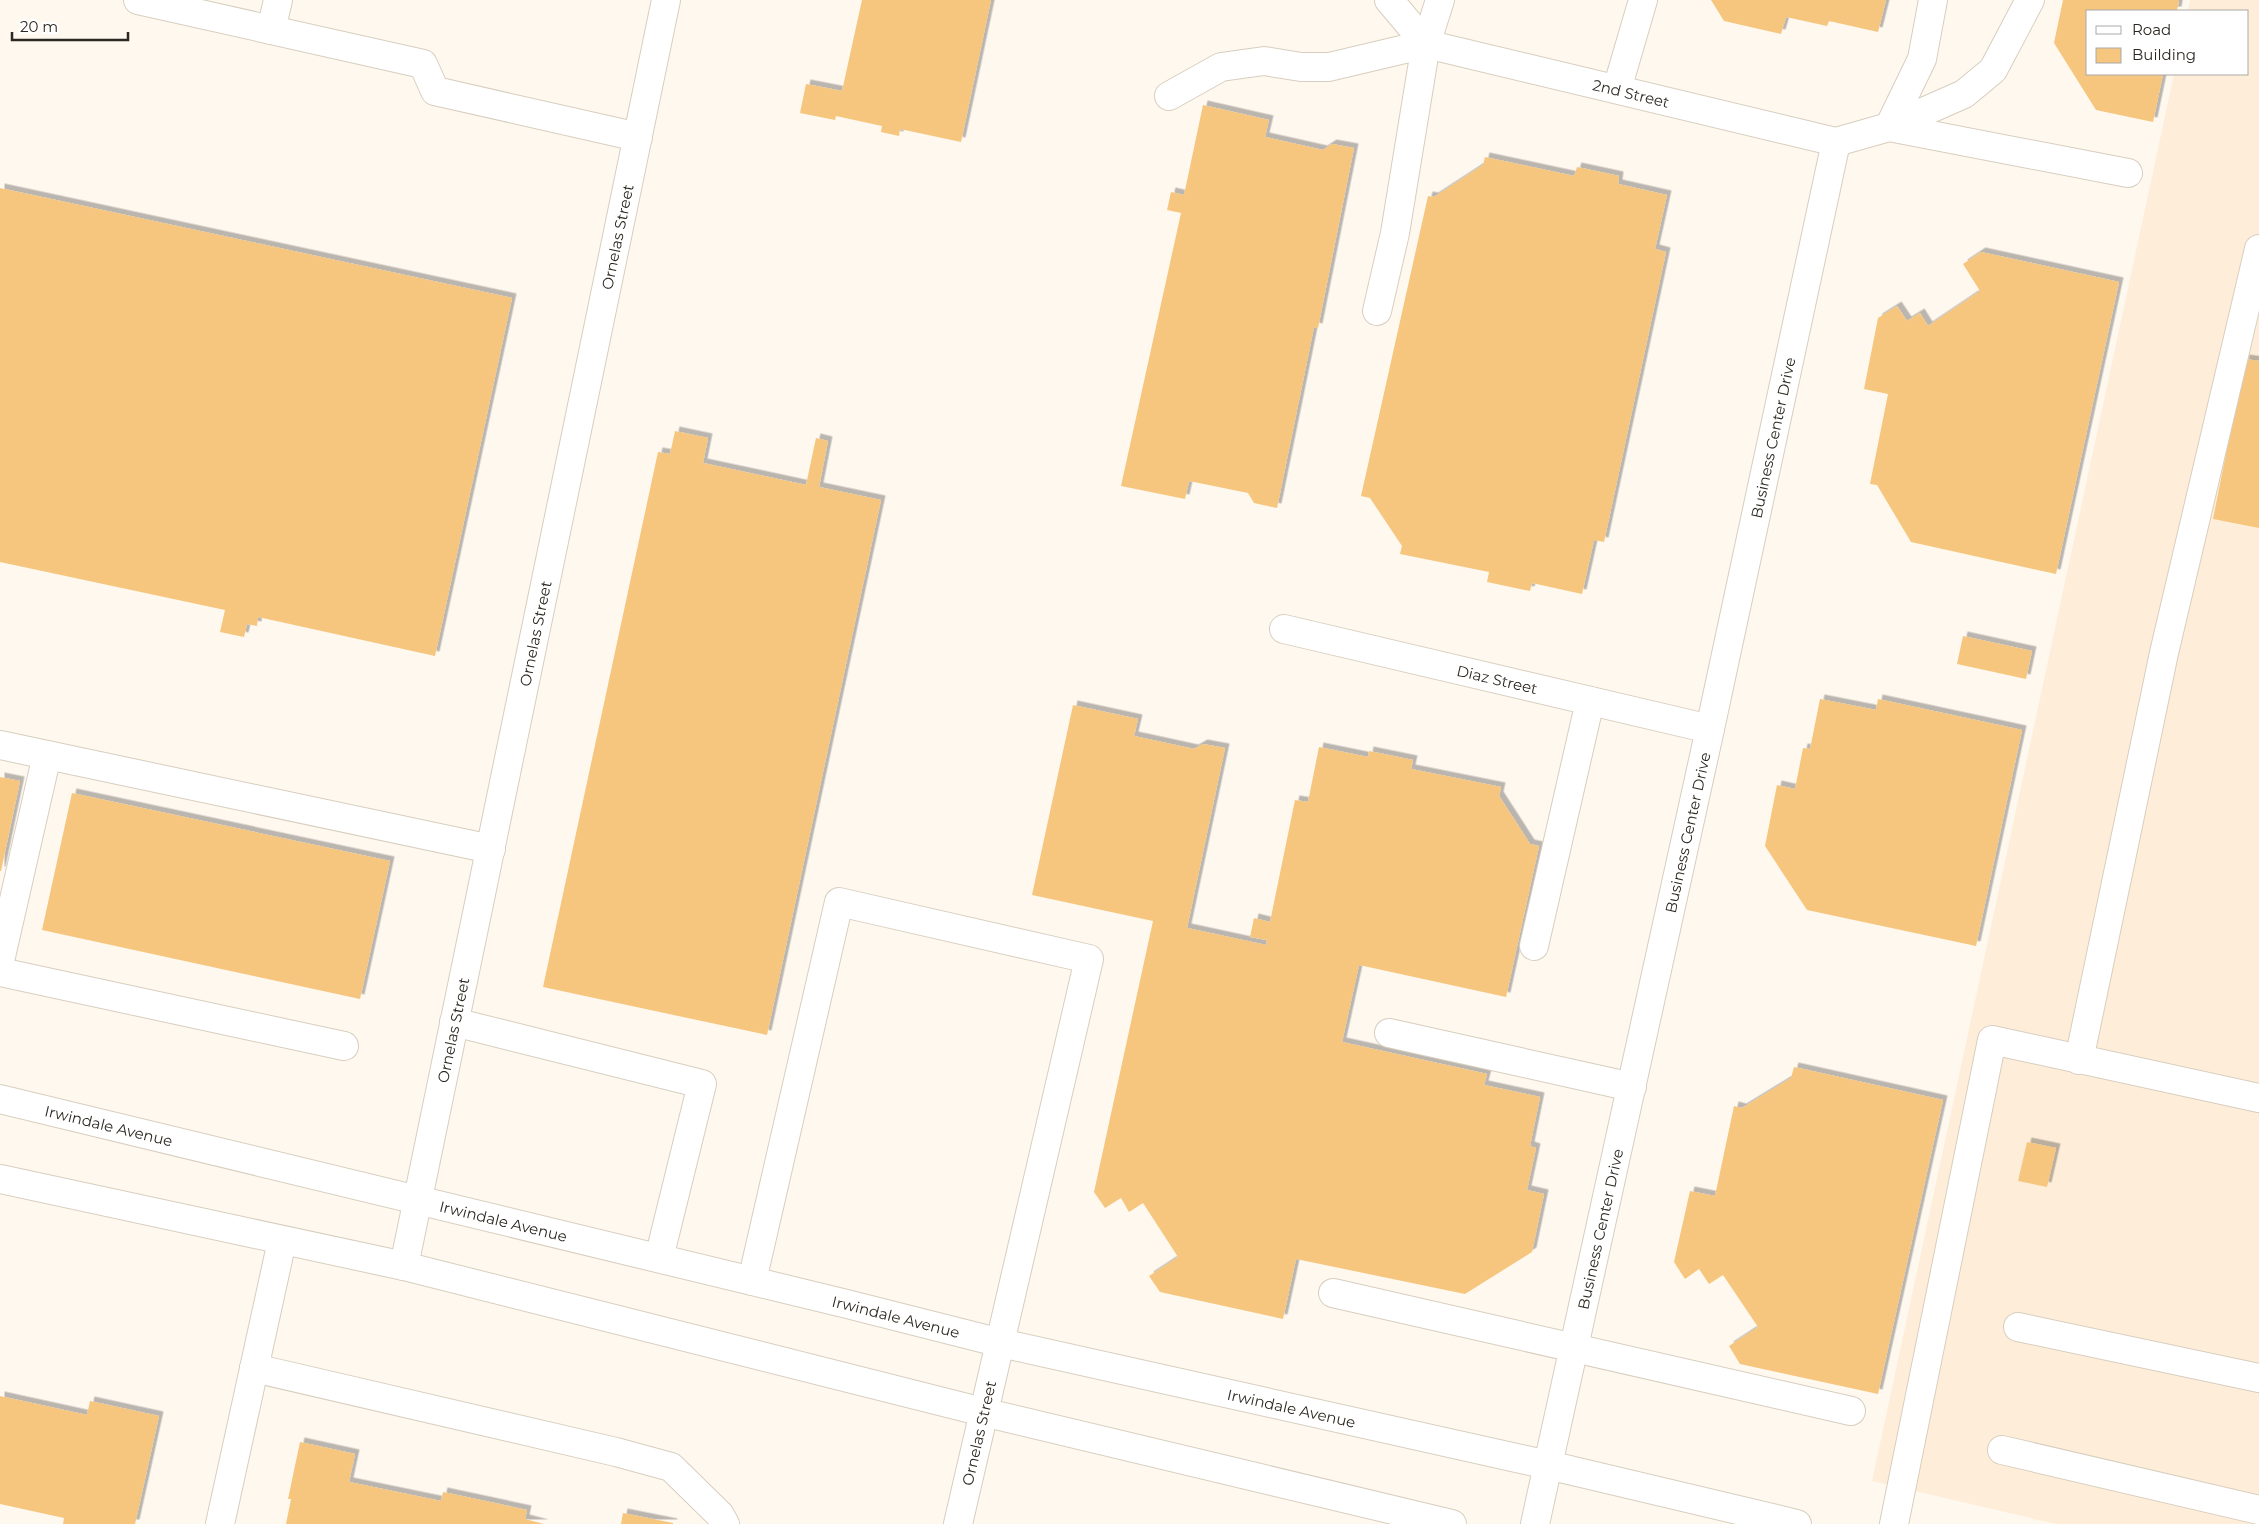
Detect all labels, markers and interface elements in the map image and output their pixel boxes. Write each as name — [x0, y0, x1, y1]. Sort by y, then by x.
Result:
scale bar — [12, 10, 129, 42]
legend — [2086, 10, 2249, 75]
text: 20 m — [20, 17, 58, 36]
text: Road — [2132, 20, 2171, 39]
text: Building — [2132, 45, 2196, 64]
street label: 2nd Street — [1591, 75, 1671, 111]
street label: Ornelas Street — [597, 182, 637, 291]
street label: Business Center Drive — [1746, 355, 1799, 520]
street label: Ornelas Street — [515, 579, 555, 688]
street label: Diaz Street — [1455, 660, 1539, 698]
street label: Business Center Drive — [1660, 750, 1714, 915]
street label: Ornelas Street — [433, 976, 473, 1084]
street label: Irwindale Avenue — [43, 1101, 175, 1150]
street label: Business Center Drive — [1573, 1147, 1627, 1311]
street label: Irwindale Avenue — [438, 1196, 569, 1245]
street label: Irwindale Avenue — [830, 1291, 962, 1342]
street label: Ornelas Street — [958, 1379, 1000, 1487]
street label: Irwindale Avenue — [1226, 1384, 1357, 1431]

